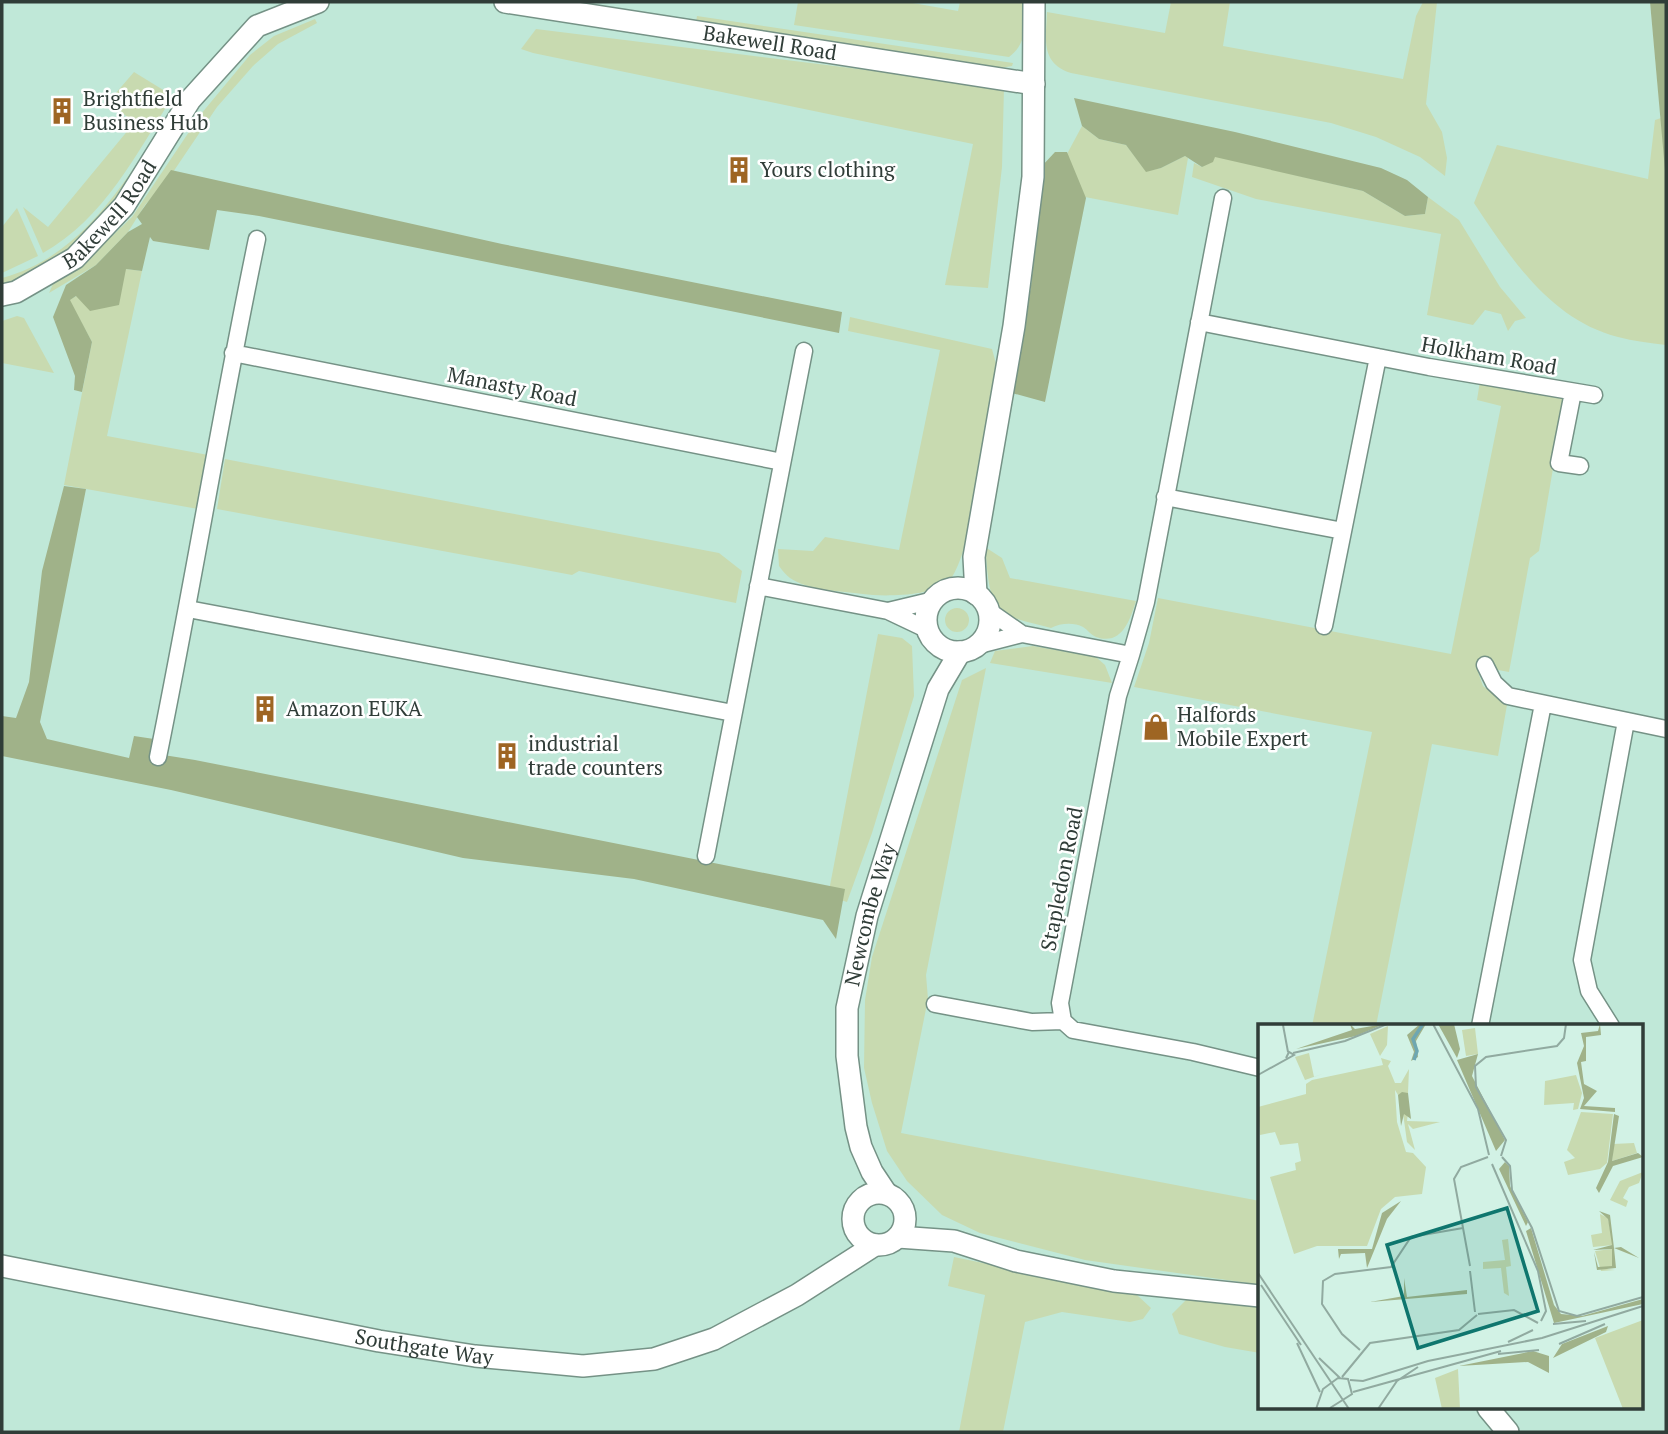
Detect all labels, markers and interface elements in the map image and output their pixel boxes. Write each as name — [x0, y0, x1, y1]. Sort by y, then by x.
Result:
street label: Bakewell Road — [701, 18, 839, 66]
place label: Brightfield Business Hub — [83, 84, 209, 136]
building icon: Brightfield Business Hub — [47, 96, 77, 126]
street label: Bakewell Road — [57, 154, 162, 275]
building icon: Yours clothing — [724, 155, 754, 185]
place label: Yours clothing — [760, 155, 896, 183]
street label: Holkham Road — [1419, 329, 1559, 381]
street label: Manasty Road — [445, 360, 580, 412]
building icon: Amazon EUKA — [250, 694, 280, 724]
place label: Amazon EUKA — [286, 694, 423, 722]
place label: Halfords Mobile Expert — [1177, 700, 1308, 752]
shop icon: Halfords Mobile Expert — [1141, 712, 1171, 742]
place label: industrial trade counters — [528, 729, 663, 781]
building icon: industrial trade counters — [492, 741, 522, 771]
street label: Stapledon Road — [1033, 804, 1089, 953]
street label: Newcombe Way — [837, 839, 902, 988]
inset map — [1258, 1024, 1644, 1410]
street label: Southgate Way — [353, 1322, 495, 1371]

